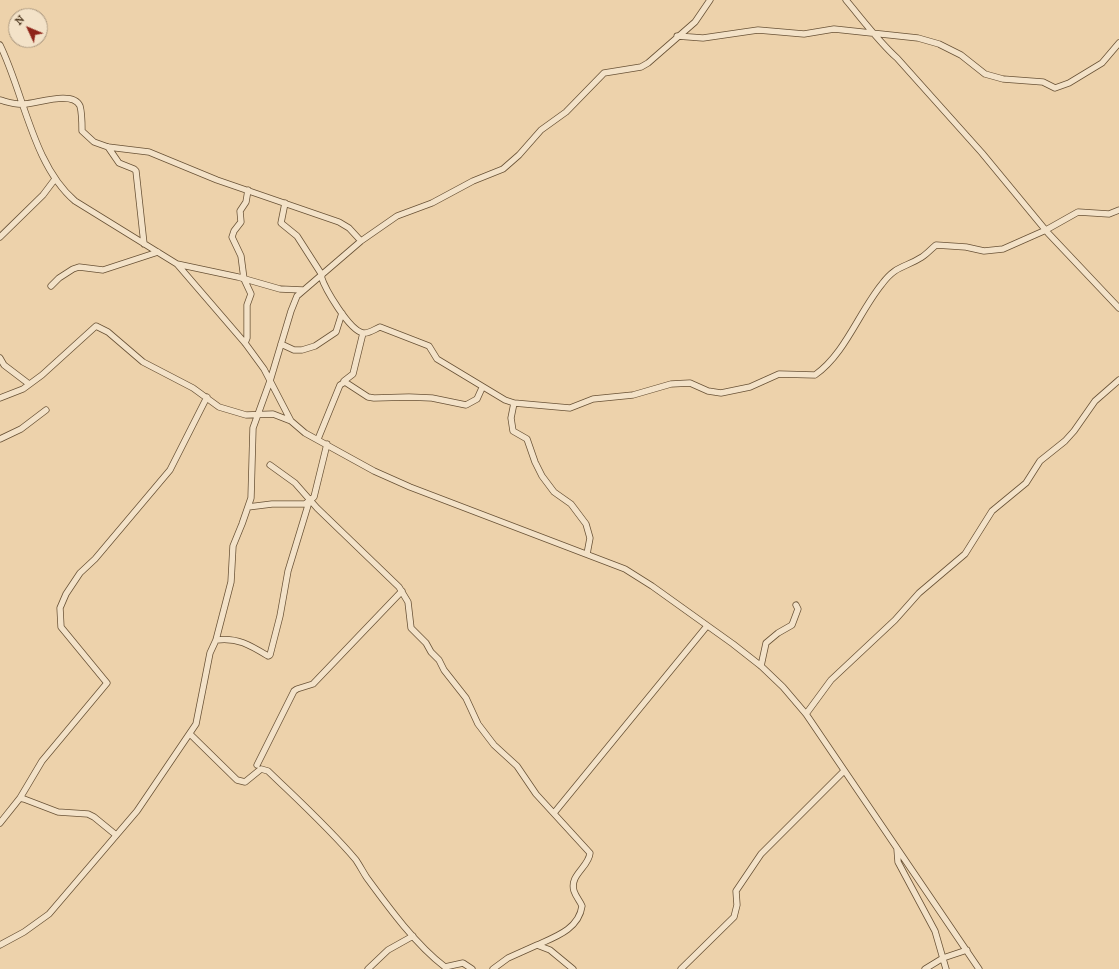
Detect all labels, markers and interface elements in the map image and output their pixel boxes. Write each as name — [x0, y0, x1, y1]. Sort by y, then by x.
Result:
north arrow — [8, 8, 48, 48]
text: N — [12, 12, 27, 28]

